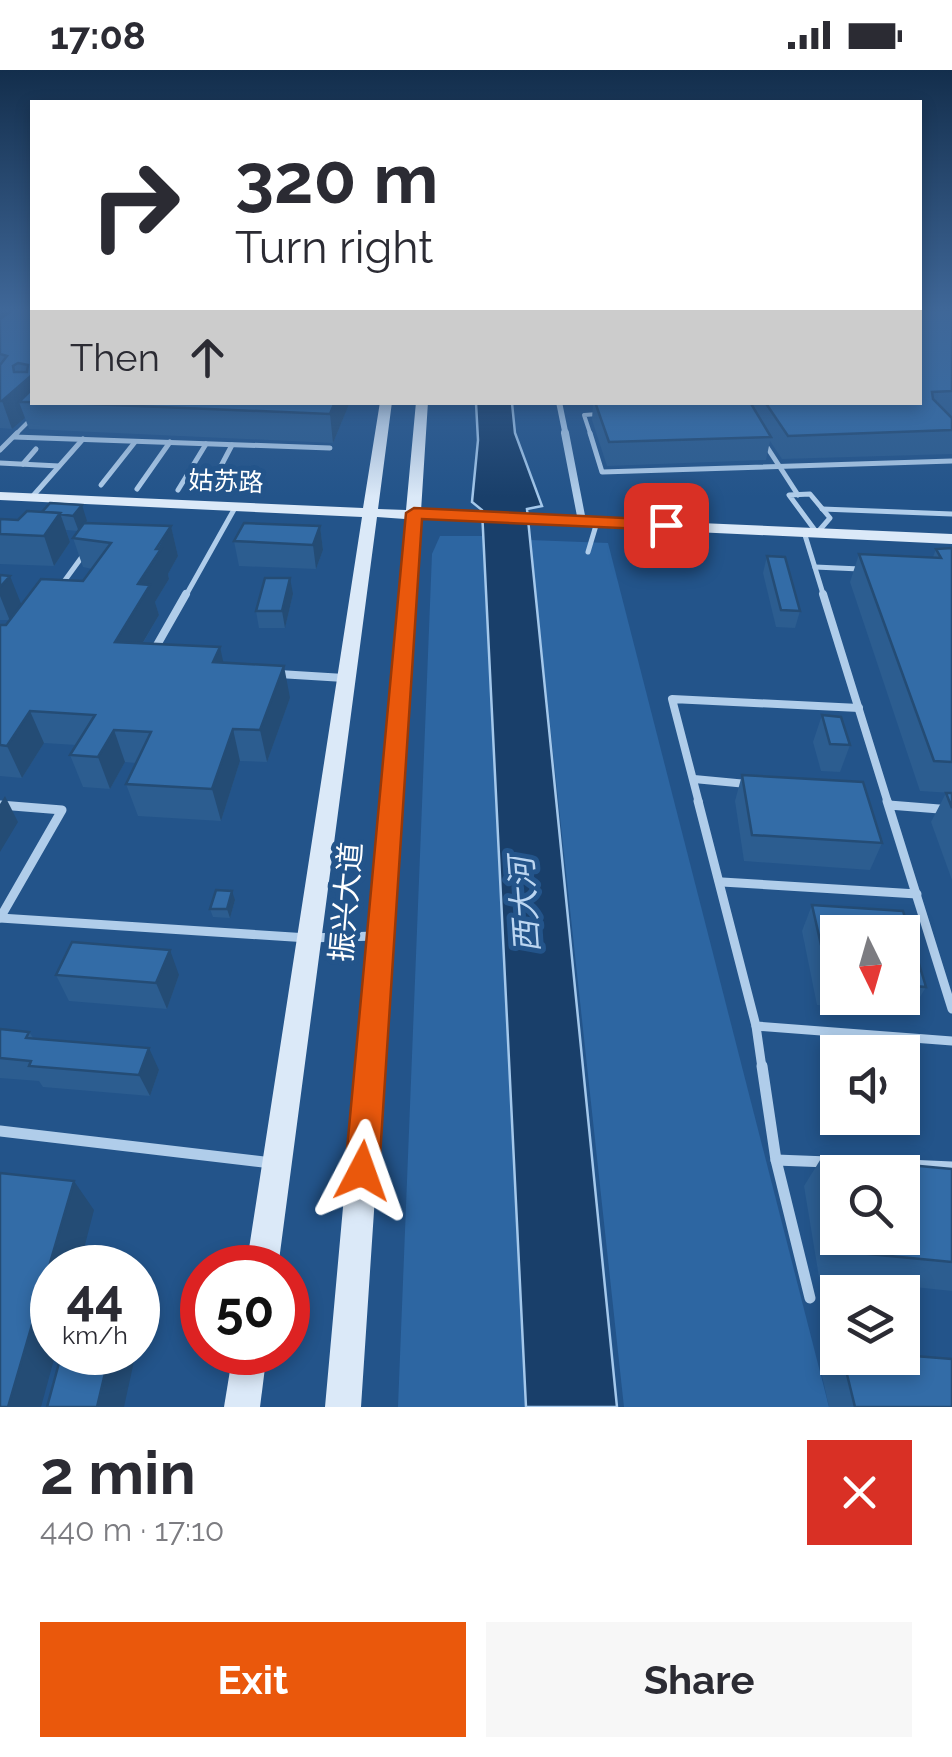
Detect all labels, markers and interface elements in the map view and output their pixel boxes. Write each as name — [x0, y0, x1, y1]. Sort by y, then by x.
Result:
text: 17:08 — [50, 13, 146, 58]
text: 320 m — [235, 137, 439, 219]
icon: right — [70, 140, 200, 270]
text: Turn right — [235, 221, 433, 274]
icon: ahead — [180, 330, 235, 385]
text: Then — [70, 335, 160, 380]
street label: 姑苏路 — [188, 465, 264, 497]
pin — [624, 483, 709, 568]
icon: arrive — [639, 498, 694, 553]
street label: 振兴大道 — [323, 841, 369, 963]
water label: 西大河 — [502, 850, 546, 954]
north arrow — [820, 915, 920, 1015]
map controls — [820, 915, 920, 1375]
button: sound — [820, 1035, 920, 1135]
position arrow — [310, 1119, 414, 1223]
button: search — [820, 1155, 920, 1255]
speed limit sign: 50 — [180, 1245, 310, 1375]
text: 44 — [66, 1268, 124, 1327]
button: layers — [820, 1275, 920, 1375]
text: km/h — [62, 1320, 128, 1350]
text: 2 min — [40, 1438, 196, 1508]
button: close — [807, 1440, 912, 1545]
text: 440 m · 17:10 — [40, 1511, 224, 1548]
button: Exit — [40, 1622, 466, 1737]
button: Share — [486, 1622, 912, 1737]

